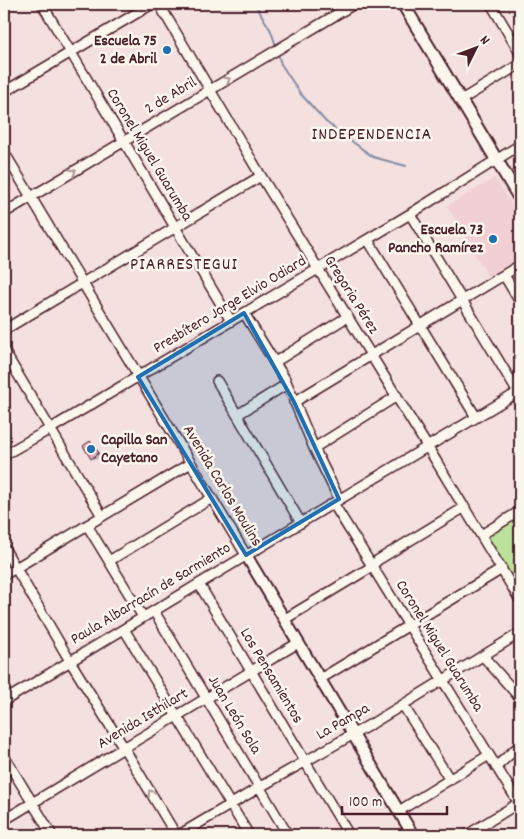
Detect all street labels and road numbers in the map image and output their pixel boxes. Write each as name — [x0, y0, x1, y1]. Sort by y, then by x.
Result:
street label: 2 de Abril — [141, 71, 202, 121]
street label: Coronel Miguel Guarumba — [100, 84, 198, 226]
street label: Presbítero Jorge Elvio Odiard — [149, 250, 311, 360]
street label: Gregoria Pérez — [318, 251, 384, 339]
street label: Avenida Carlos Moulins — [177, 421, 268, 551]
street label: Paula Albarracín de Sarmiento — [66, 537, 236, 651]
street label: Coronel Miguel Guarumba — [389, 576, 489, 717]
street label: Los Pensamientos — [233, 624, 309, 728]
street label: Juan León Sola — [201, 671, 267, 759]
street label: Avenida Isthilart — [93, 683, 193, 755]
street label: La Pampa — [312, 697, 374, 747]

